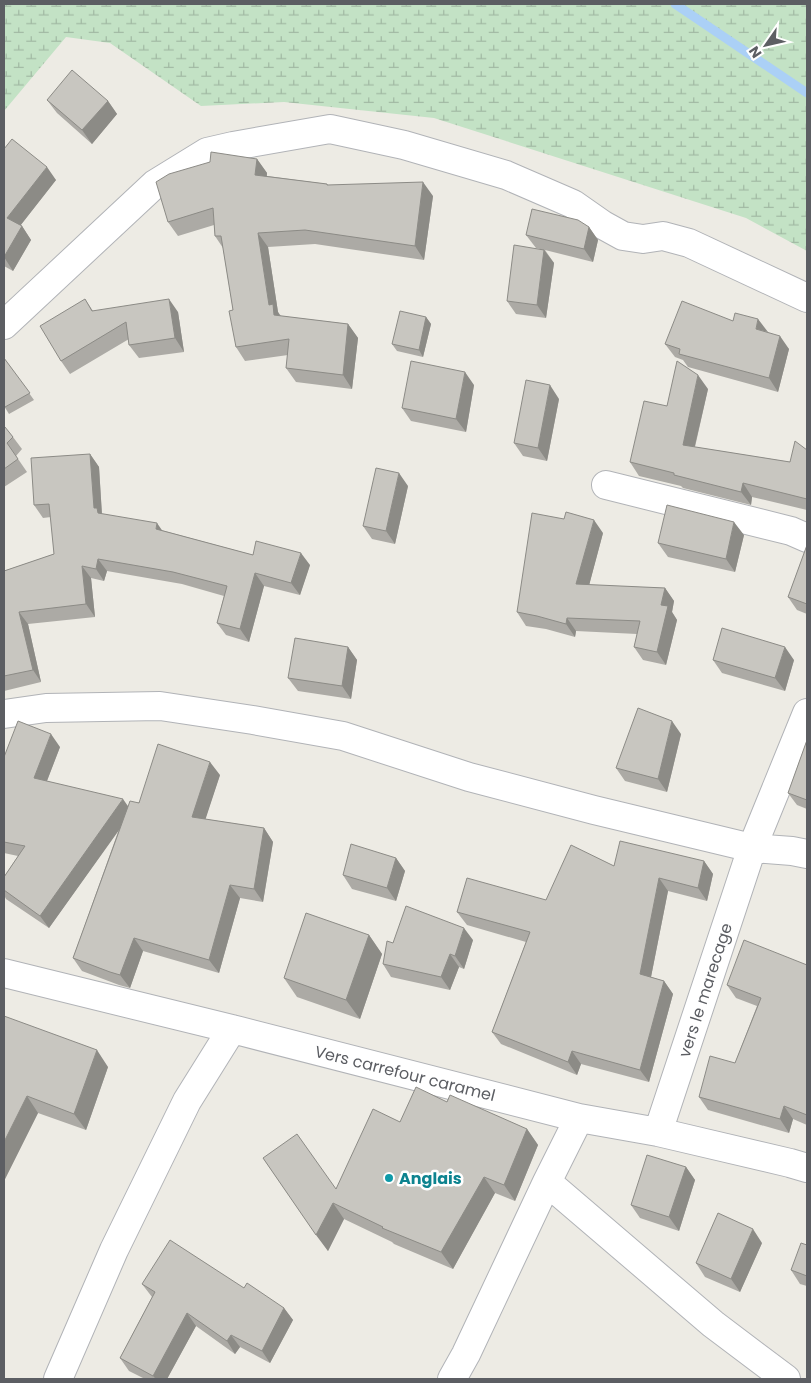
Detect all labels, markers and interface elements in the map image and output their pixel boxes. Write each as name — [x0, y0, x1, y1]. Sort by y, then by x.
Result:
north arrow — [741, 20, 791, 70]
text: N — [744, 42, 766, 62]
street label: vers le marecage — [673, 920, 738, 1060]
street label: Vers carrefour caramel — [312, 1040, 498, 1107]
place label: Anglais — [399, 1167, 462, 1190]
marker: Anglais — [383, 1172, 395, 1184]

